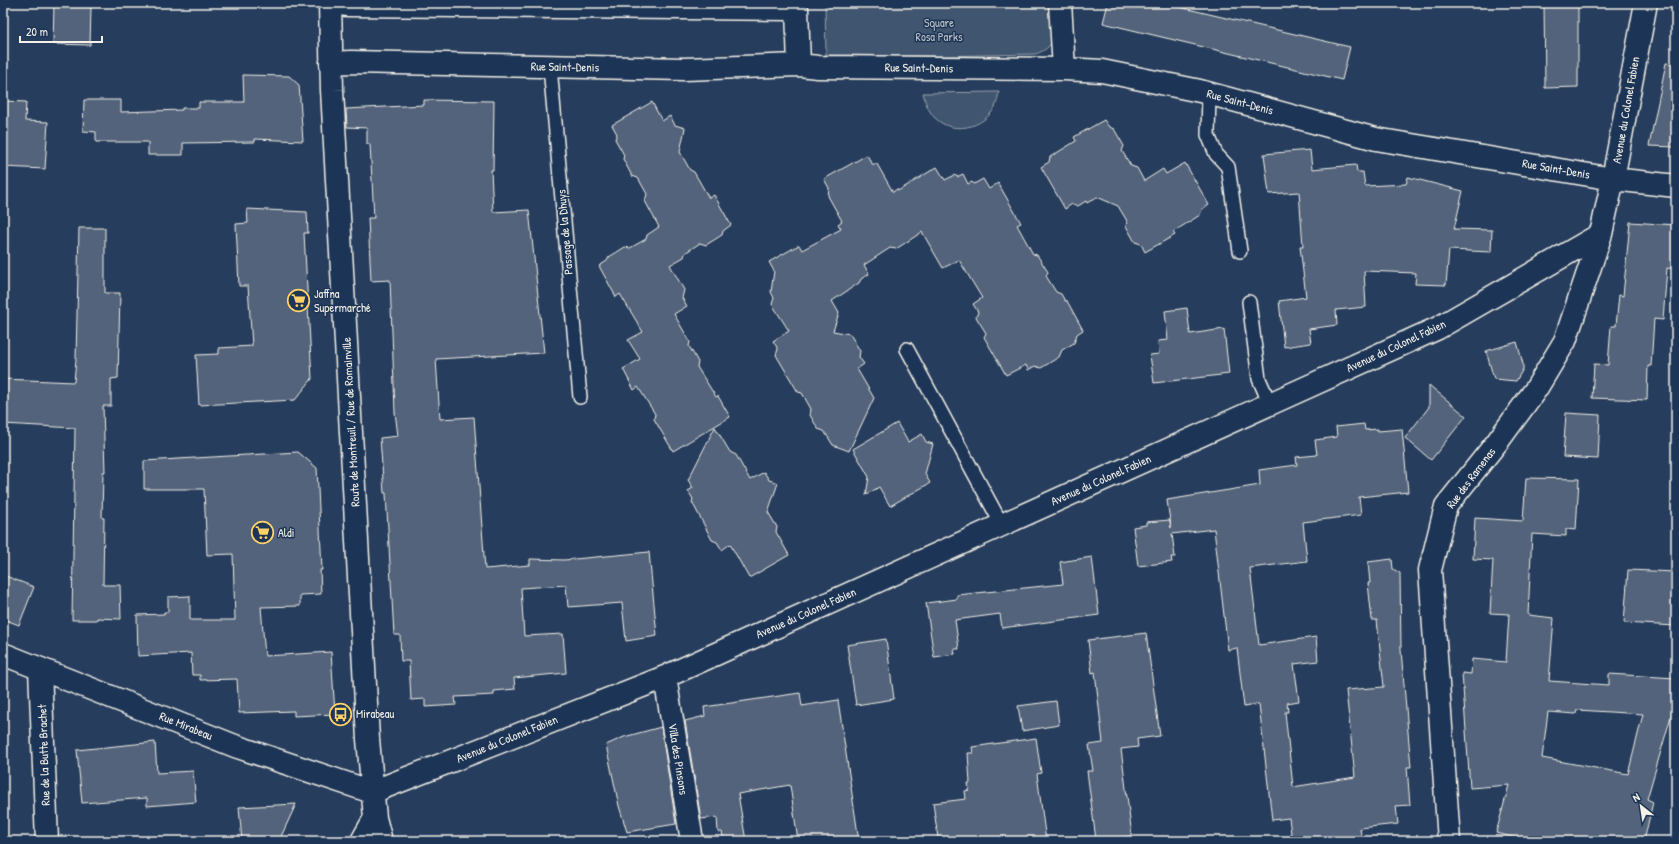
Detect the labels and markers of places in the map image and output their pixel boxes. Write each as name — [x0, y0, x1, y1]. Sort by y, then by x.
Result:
place label: Jaffna Supermarché — [314, 285, 371, 316]
supermarket icon: Jaffna Supermarché — [285, 288, 311, 314]
supermarket icon: Aldi — [250, 520, 276, 546]
place label: Aldi — [278, 524, 294, 541]
bus stop icon: Mirabeau — [327, 701, 353, 727]
place label: Mirabeau — [356, 705, 395, 722]

